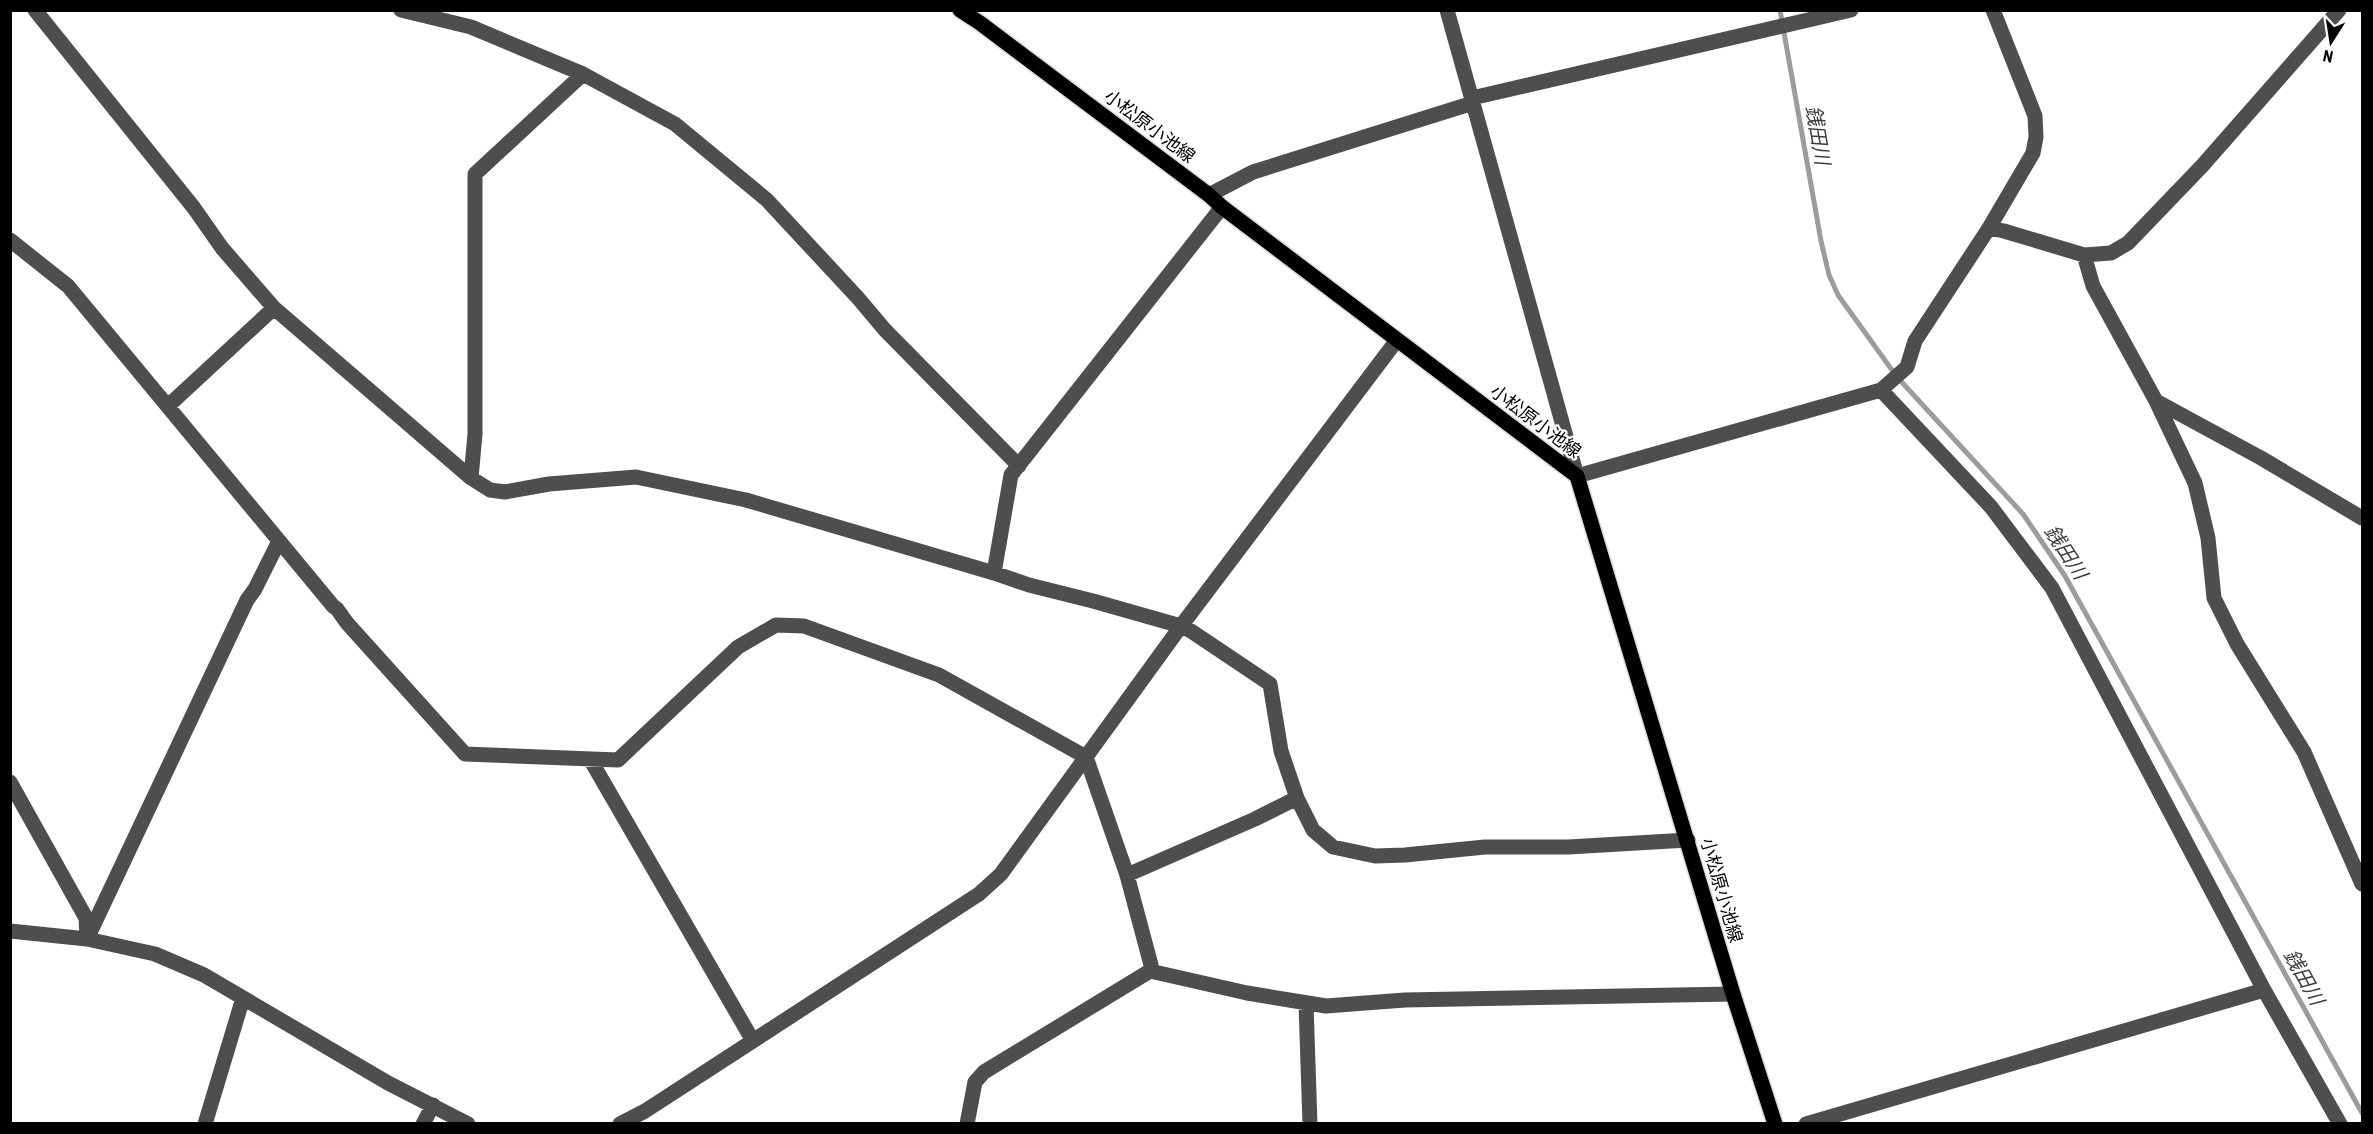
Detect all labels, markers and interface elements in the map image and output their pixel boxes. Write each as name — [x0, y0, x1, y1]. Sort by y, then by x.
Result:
north arrow — [2301, 12, 2361, 72]
text: N — [2321, 46, 2335, 66]
street label: 小松原小池線 — [1101, 85, 1199, 167]
water label: 銭田川 — [1801, 103, 1835, 169]
street label: 小松原小池線 — [1487, 380, 1585, 462]
water label: 銭田川 — [2040, 520, 2093, 585]
street label: 小松原小池線 — [1697, 835, 1747, 945]
water label: 銭田川 — [2279, 945, 2330, 1011]

